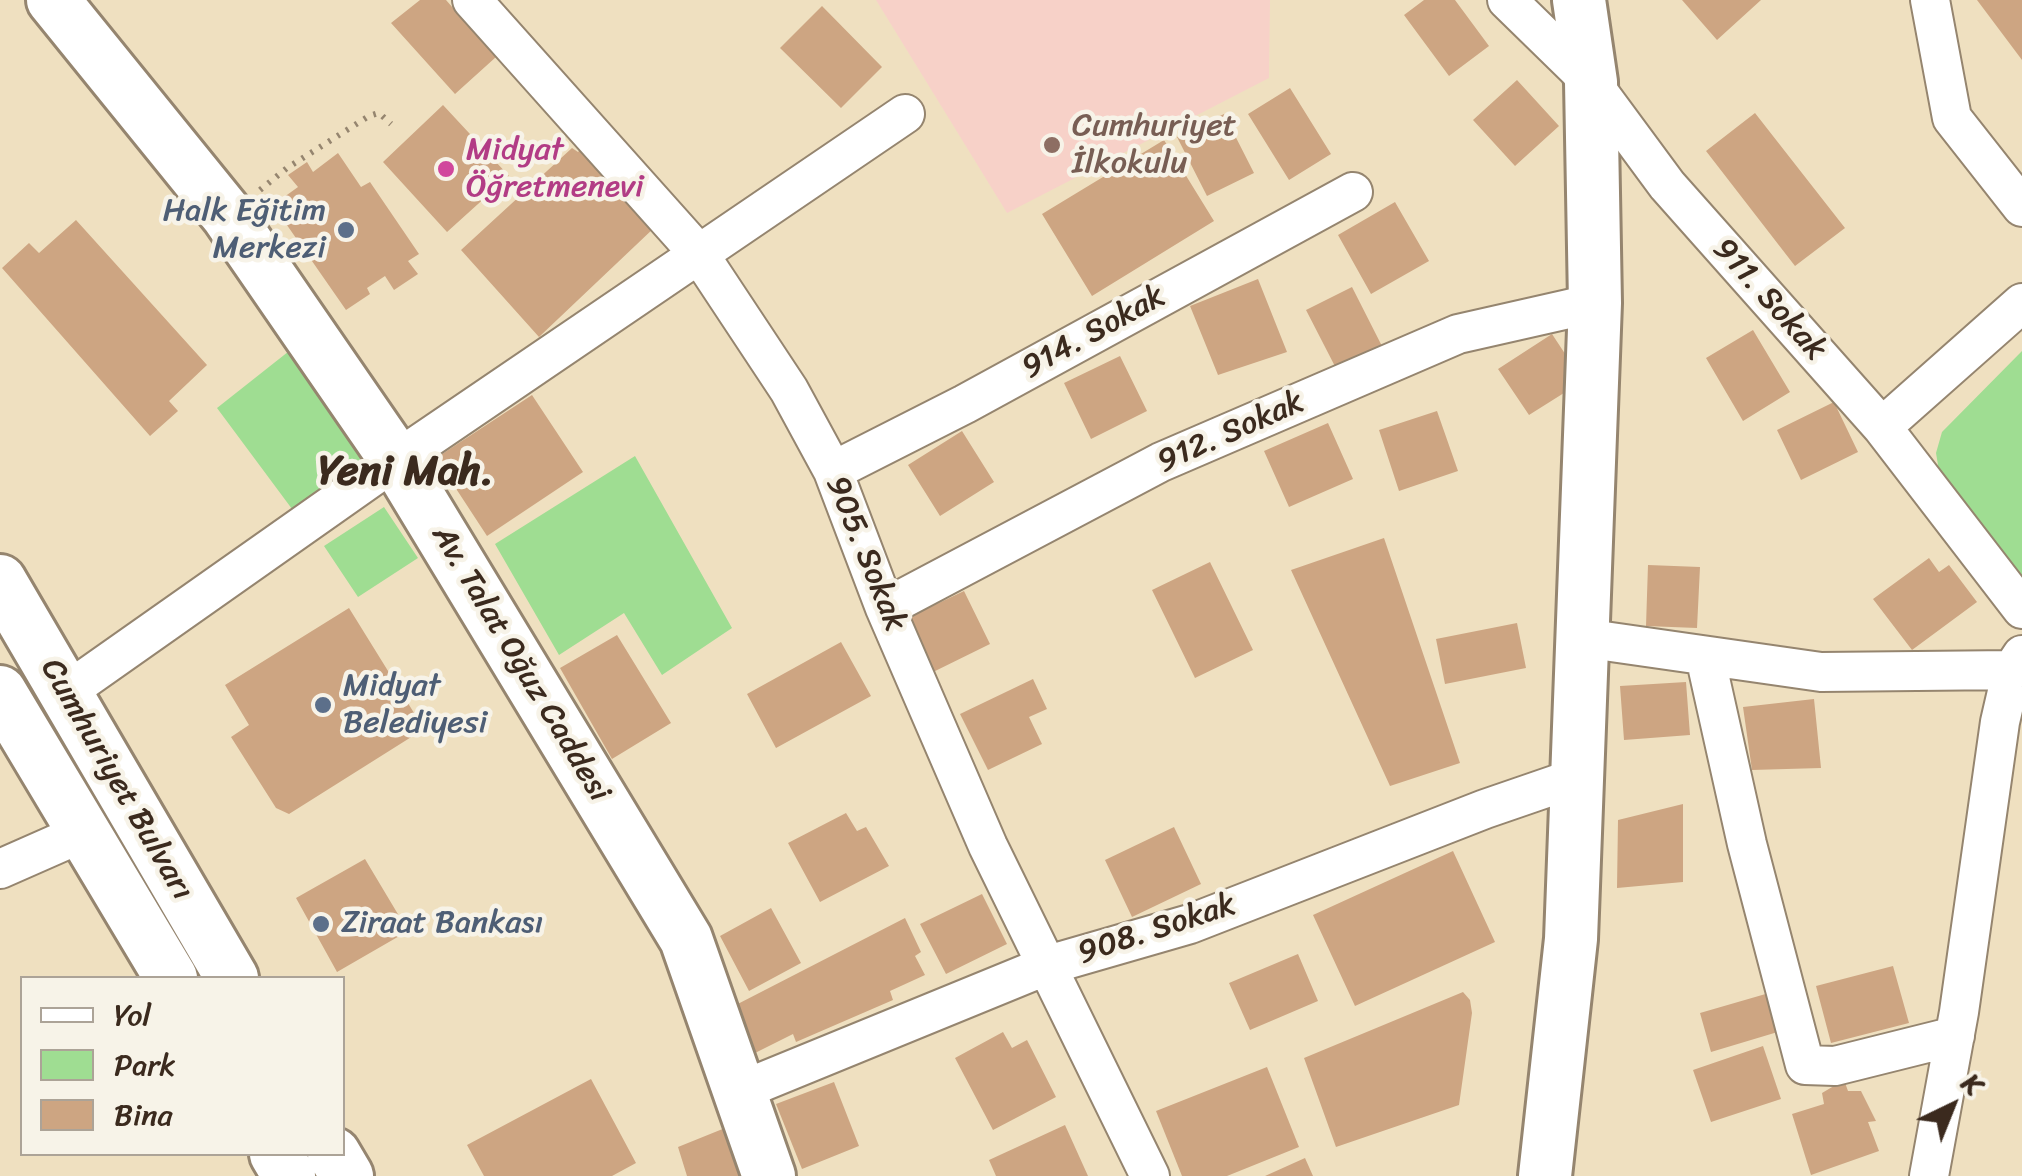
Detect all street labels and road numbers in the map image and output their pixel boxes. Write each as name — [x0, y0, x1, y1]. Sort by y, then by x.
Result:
street label: 911. Sokak — [1704, 231, 1834, 369]
street label: 914. Sokak — [1016, 278, 1172, 388]
street label: 912. Sokak — [1152, 384, 1310, 482]
street label: 905. Sokak — [817, 471, 913, 637]
street label: Av. Talat Oğuz Caddesi — [422, 519, 618, 809]
street label: Cumhuriyet Bulvarı — [31, 652, 201, 908]
street label: 908. Sokak — [1073, 886, 1241, 974]

